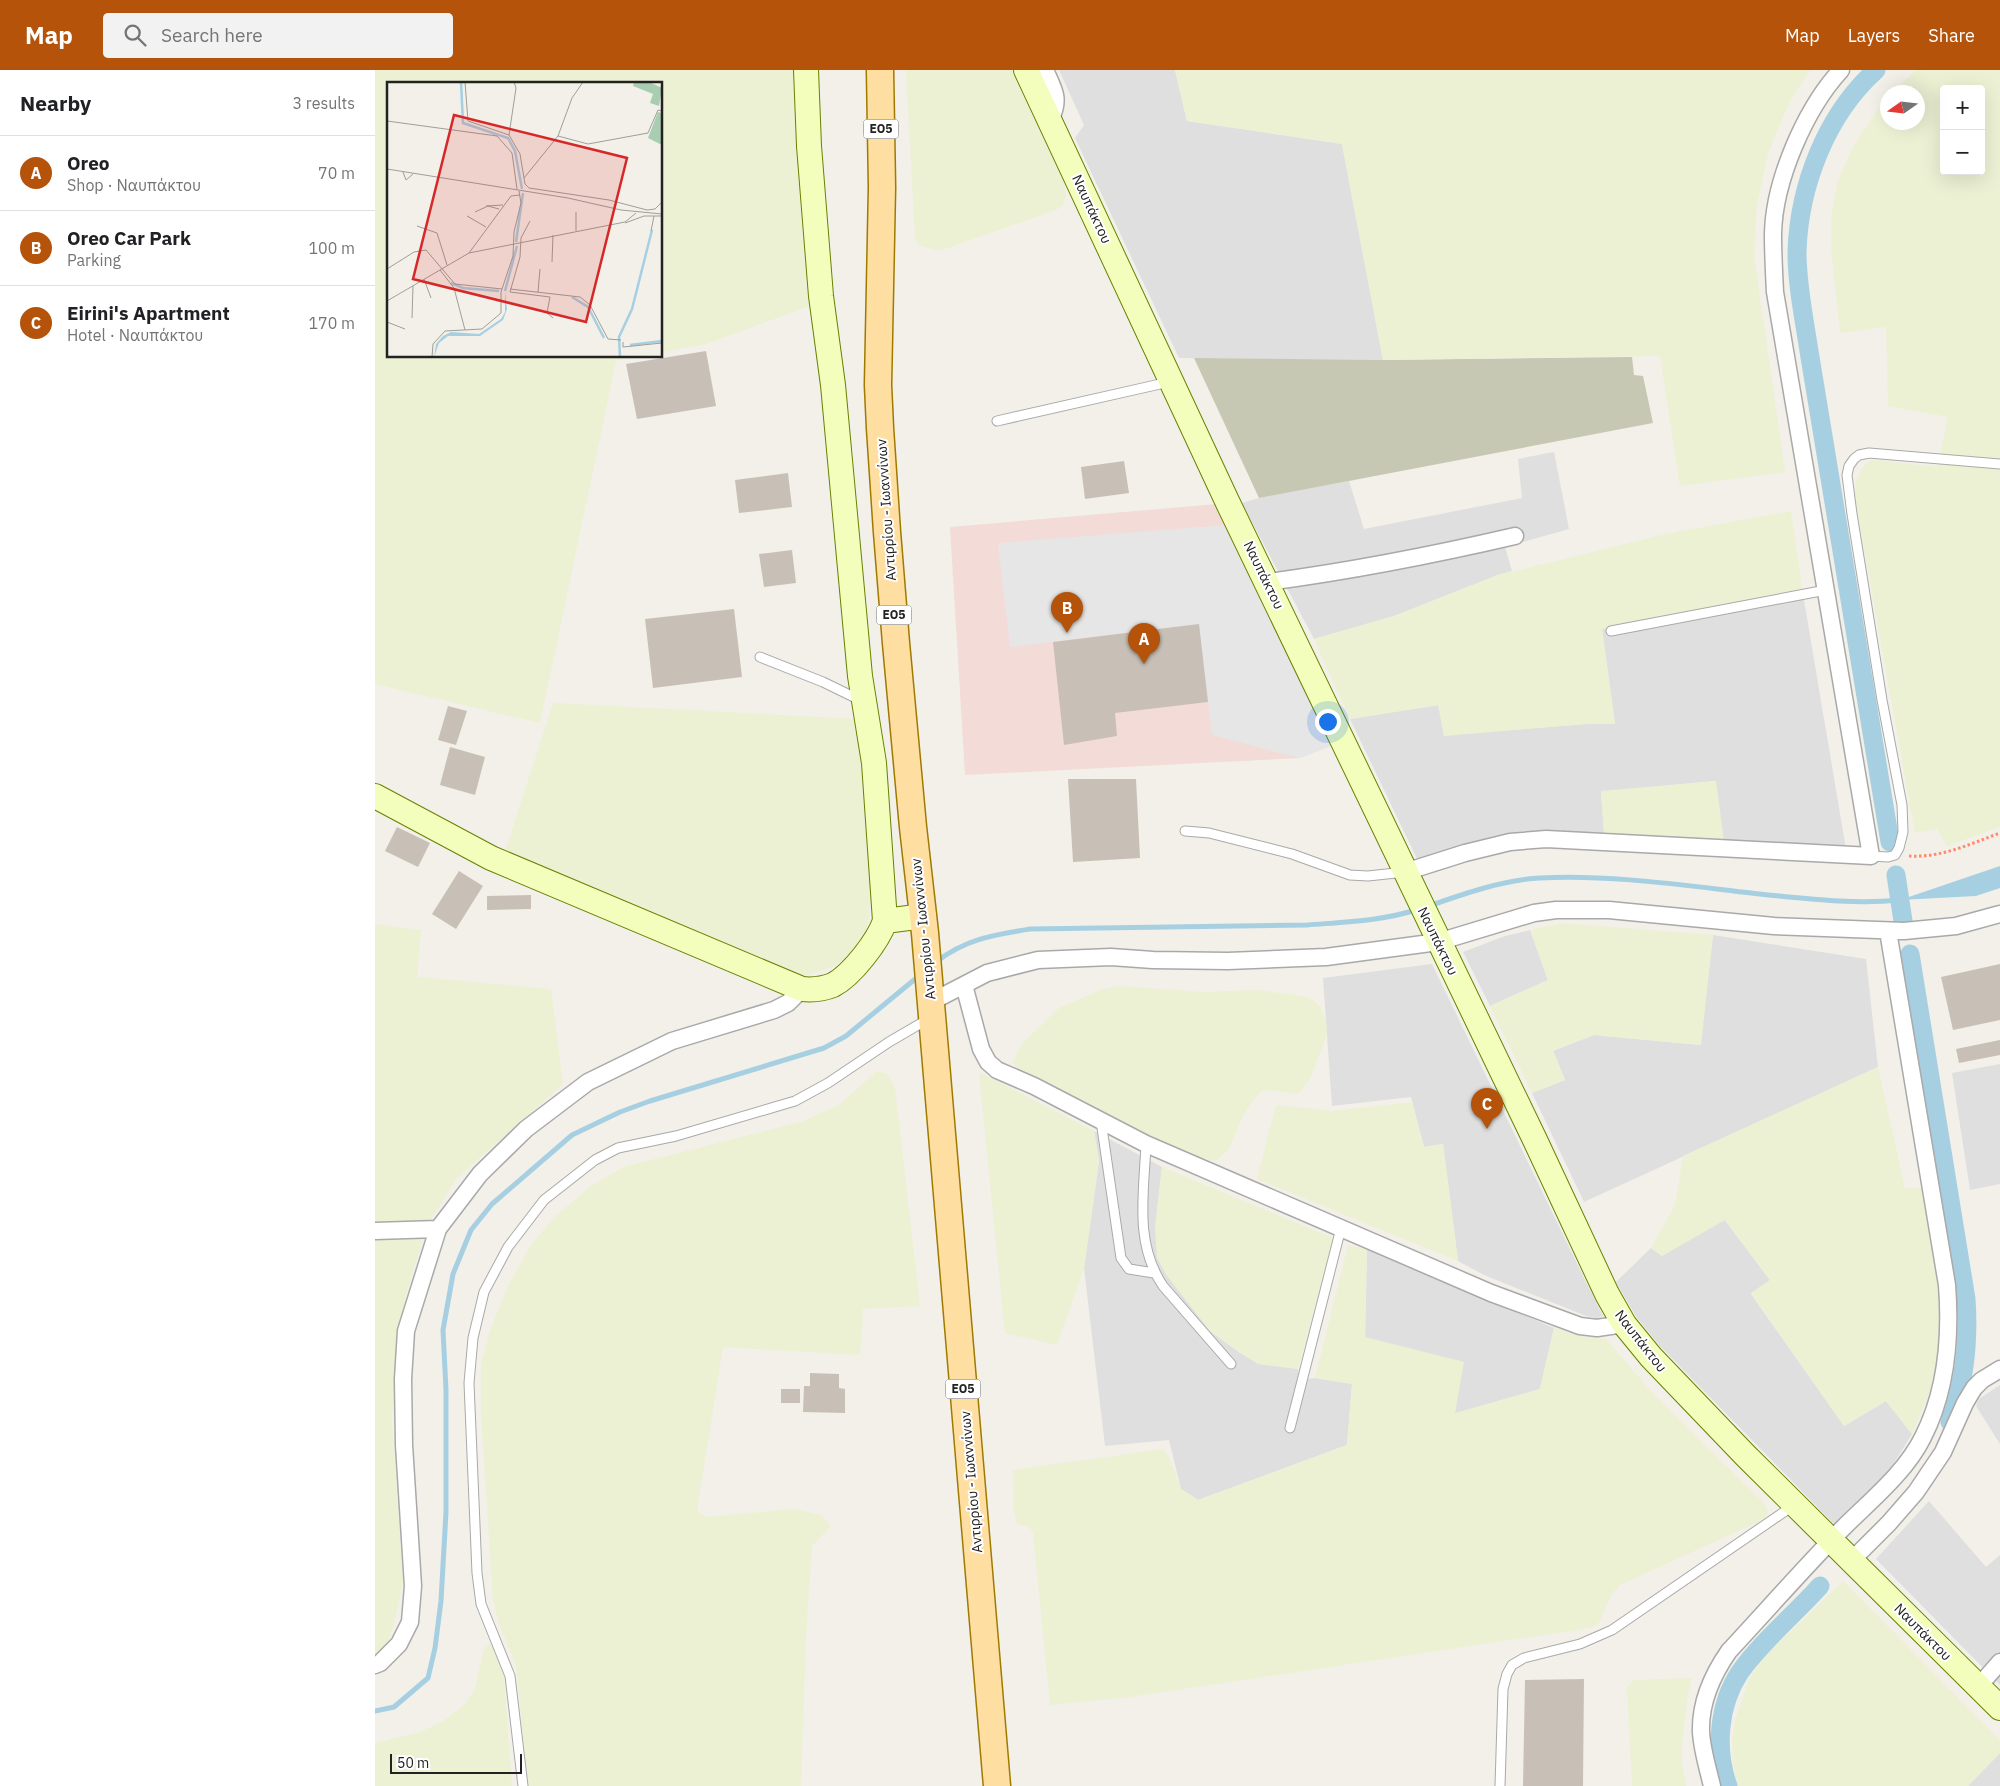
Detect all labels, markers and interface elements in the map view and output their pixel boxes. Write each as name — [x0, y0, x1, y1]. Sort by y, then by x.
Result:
search box — [103, 13, 453, 58]
text: Map — [25, 19, 73, 51]
icon: search — [121, 21, 149, 49]
text: Search here — [161, 23, 263, 47]
text: Map — [1785, 24, 1820, 47]
text: Layers — [1848, 24, 1900, 47]
text: Share — [1928, 24, 1975, 47]
inset map — [387, 82, 663, 358]
north arrow — [1880, 85, 1925, 130]
map controls — [1940, 85, 1985, 175]
button: + — [1940, 85, 1985, 130]
text: Nearby — [20, 89, 91, 117]
text: 3 results — [292, 93, 355, 113]
road number: ΕΟ5 — [863, 120, 899, 138]
button: − — [1940, 130, 1985, 175]
text: Oreo — [67, 151, 110, 175]
text: A — [31, 163, 41, 183]
text: 70 m — [318, 163, 355, 183]
street label: Ναυπάκτου — [1068, 172, 1116, 246]
text: Shop · Ναυπάκτου — [67, 175, 201, 195]
text: Oreo Car Park — [67, 226, 191, 250]
text: B — [31, 238, 41, 258]
text: 100 m — [308, 238, 355, 258]
text: Parking — [67, 250, 121, 270]
text: Eirini's Apartment — [67, 301, 230, 325]
text: C — [31, 313, 41, 333]
text: 170 m — [308, 313, 355, 333]
text: Hotel · Ναυπάκτου — [67, 325, 203, 345]
street label: Αντιρρίου - Ιωαννίνων — [872, 438, 900, 582]
street label: Ναυπάκτου — [1240, 538, 1288, 612]
pin: B — [1051, 592, 1083, 633]
road number: ΕΟ5 — [877, 606, 911, 624]
pin: A — [1128, 623, 1160, 664]
your location — [1315, 709, 1341, 735]
street label: Αντιρρίου - Ιωαννίνων — [907, 857, 939, 1001]
street label: Ναυπάκτου — [1414, 904, 1462, 978]
pin: C — [1471, 1088, 1503, 1129]
street label: Ναυπάκτου — [1611, 1306, 1671, 1376]
road number: ΕΟ5 — [945, 1380, 981, 1398]
street label: Αντιρρίου - Ιωαννίνων — [956, 1410, 986, 1554]
street label: Ναυπάκτου — [1890, 1599, 1956, 1665]
scale bar — [390, 1751, 523, 1774]
text: 50 m — [397, 1754, 429, 1772]

